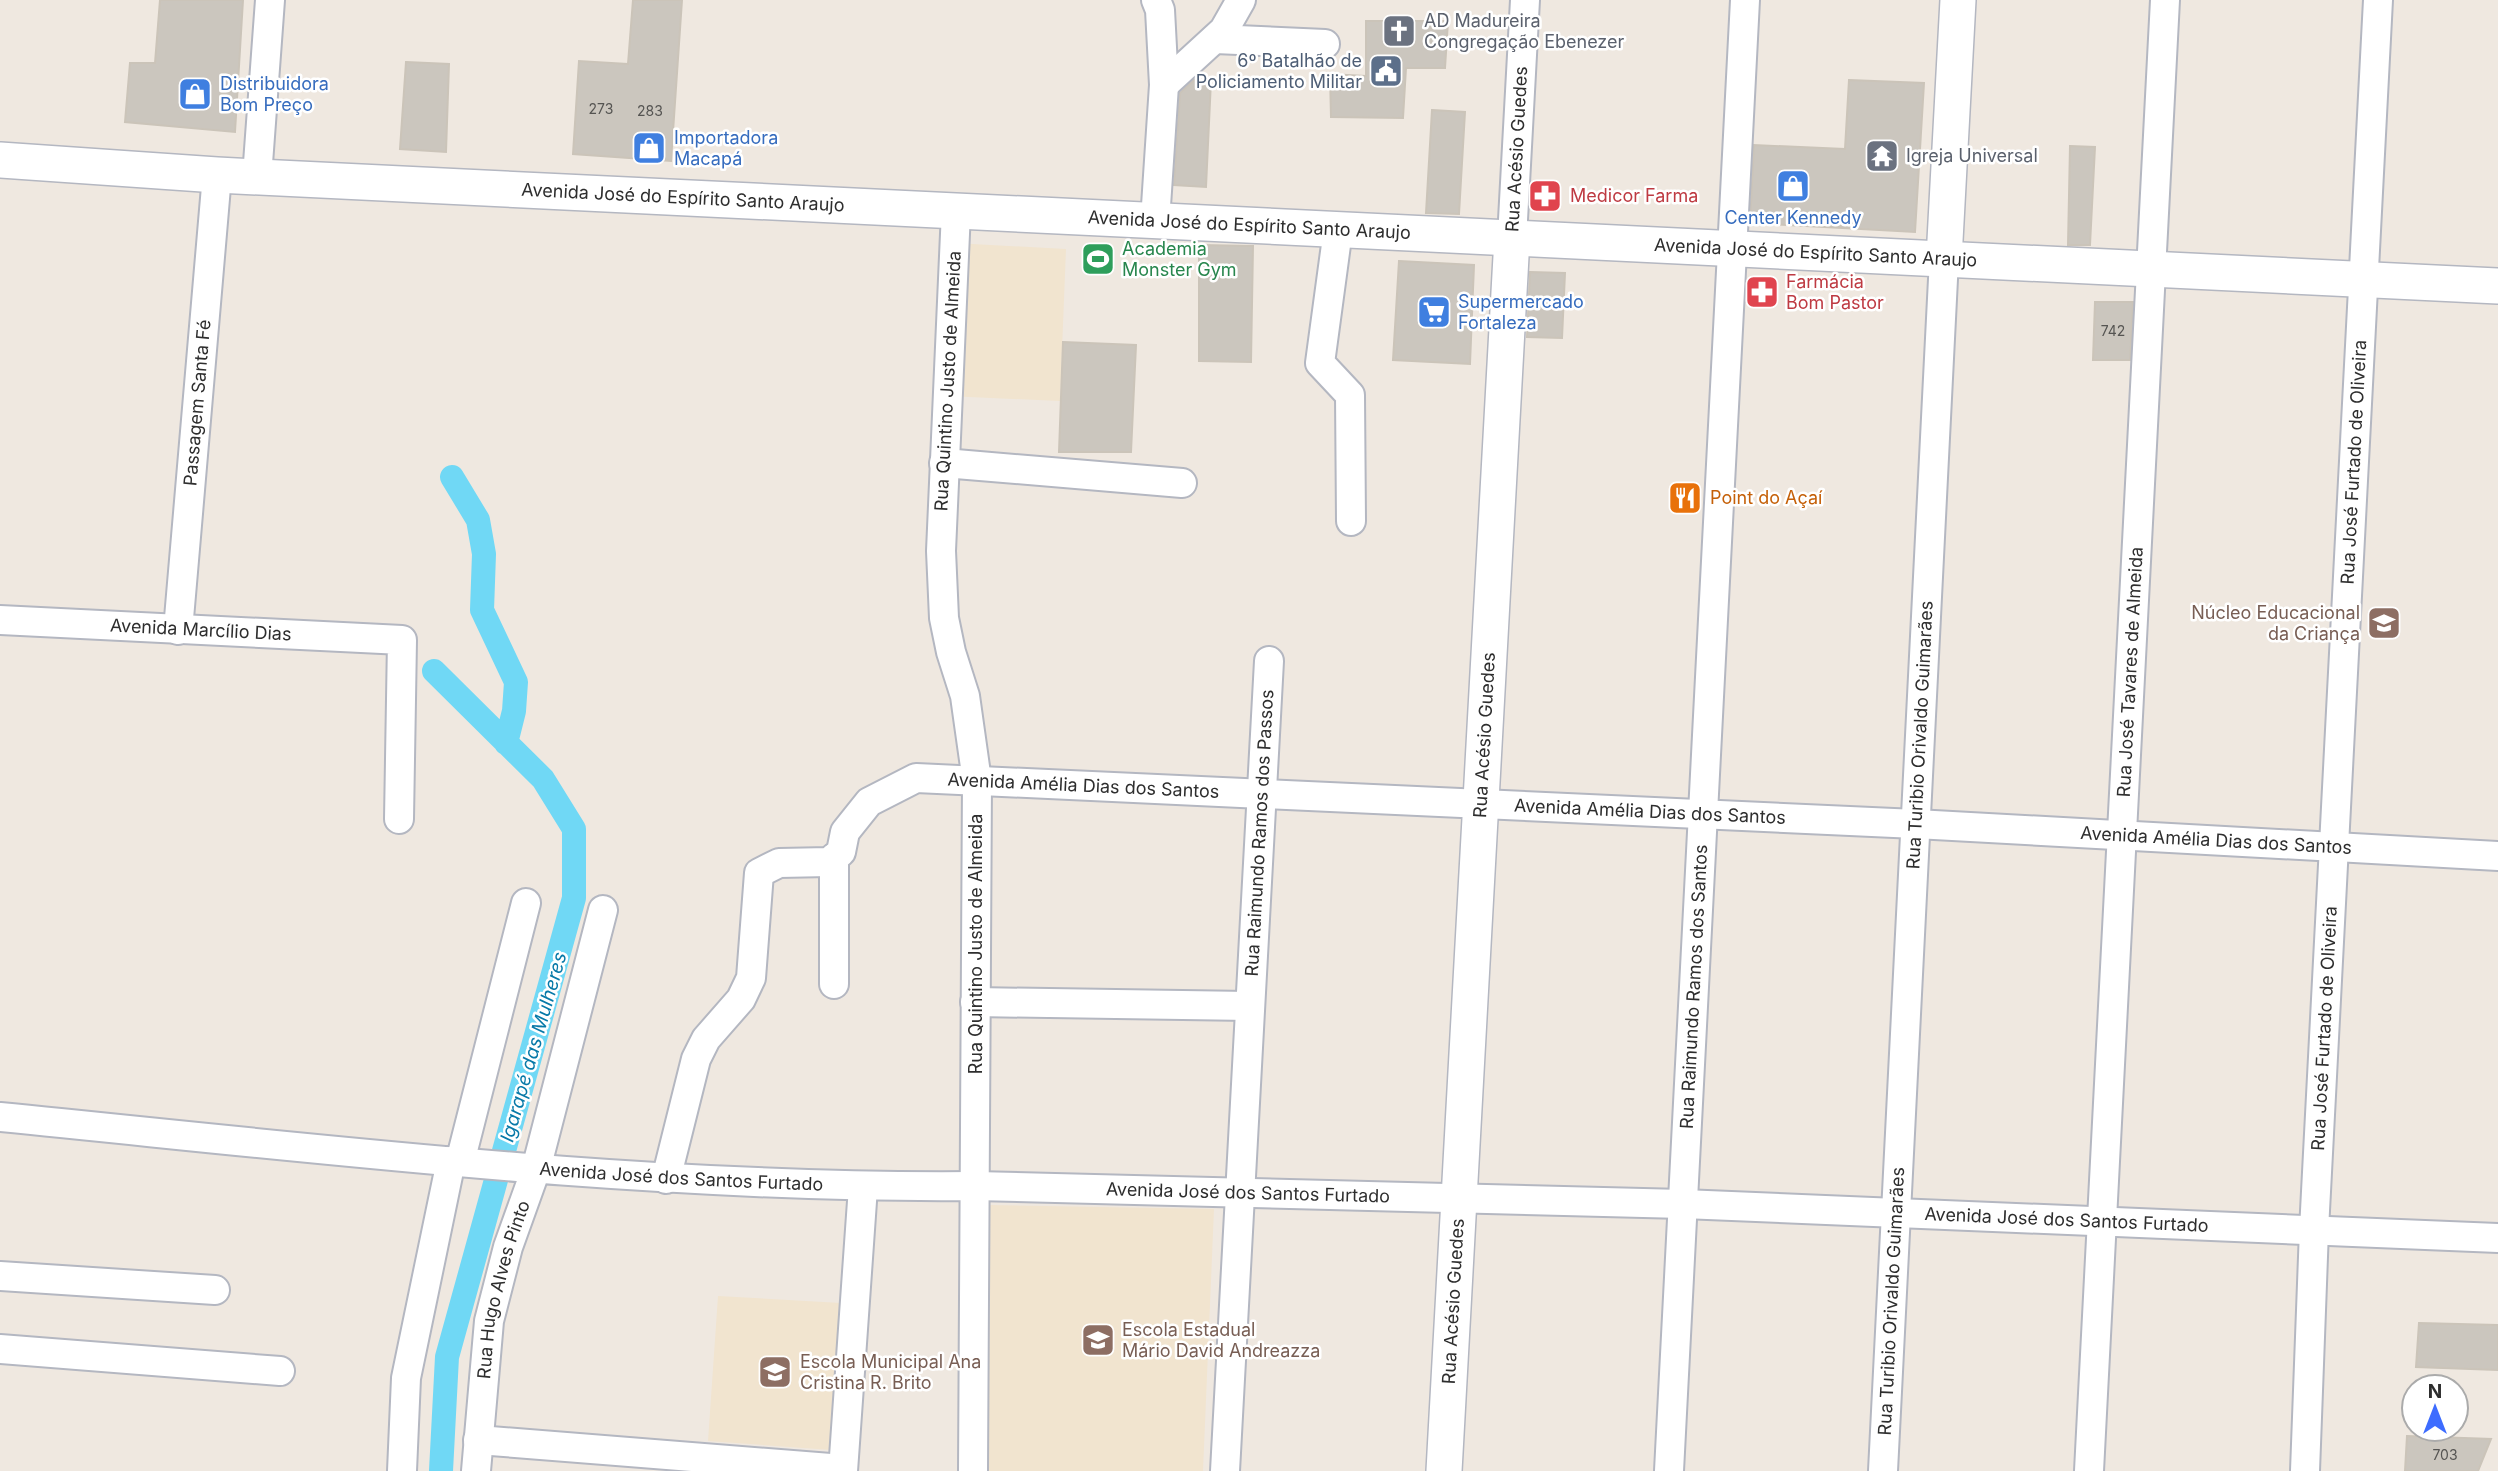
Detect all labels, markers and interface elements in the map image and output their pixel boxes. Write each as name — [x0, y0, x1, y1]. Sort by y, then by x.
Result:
place label: AD Madureira Congregação Ebenezer — [1424, 10, 1625, 52]
church icon: AD Madureira Congregação Ebenezer — [1380, 12, 1418, 50]
place label: 6º Batalhão de Policiamento Militar — [1196, 50, 1362, 92]
public building icon: 6º Batalhão de Policiamento Militar — [1367, 52, 1405, 90]
street label: Rua Acésio Guedes — [1501, 66, 1531, 233]
place label: Distribuidora Bom Preço — [220, 73, 329, 115]
shop icon: Distribuidora Bom Preço — [176, 75, 214, 113]
house number: 273 — [589, 100, 613, 117]
house number: 283 — [637, 102, 663, 119]
place label: Importadora Macapá — [674, 127, 778, 169]
shop icon: Importadora Macapá — [630, 129, 668, 167]
temple icon: Igreja Universal — [1863, 137, 1901, 175]
place label: Igreja Universal — [1906, 145, 2038, 166]
shop icon: Center Kennedy — [1774, 167, 1812, 205]
pharmacy icon: Medicor Farma — [1526, 177, 1564, 215]
street label: Avenida José do Espírito Santo Araujo — [521, 179, 845, 216]
place label: Medicor Farma — [1570, 185, 1698, 206]
street label: Avenida José do Espírito Santo Araujo — [1087, 206, 1411, 243]
place label: Center Kennedy — [1724, 207, 1862, 228]
street label: Avenida José do Espírito Santo Araujo — [1654, 234, 1978, 271]
place label: Academia Monster Gym — [1122, 238, 1237, 280]
sports icon: Academia Monster Gym — [1079, 240, 1117, 278]
street label: Rua Quintino Justo de Almeida — [930, 250, 965, 512]
place label: Farmácia Bom Pastor — [1786, 271, 1884, 313]
pharmacy icon: Farmácia Bom Pastor — [1743, 273, 1781, 311]
place label: Supermercado Fortaleza — [1458, 291, 1584, 333]
supermarket icon: Supermercado Fortaleza — [1415, 293, 1453, 331]
street label: Passagem Santa Fé — [179, 319, 215, 487]
house number: 742 — [2101, 322, 2125, 339]
street label: Rua José Furtado de Oliveira — [2337, 339, 2370, 585]
restaurant icon: Point do Açaí — [1666, 479, 1704, 517]
place label: Point do Açaí — [1710, 487, 1823, 508]
street label: Rua José Tavares de Almeida — [2113, 546, 2147, 798]
street label: Rua Turibio Orivaldo Guimarães — [1902, 600, 1937, 870]
place label: Núcleo Educacional da Criança — [2191, 602, 2360, 644]
school or university icon: Núcleo Educacional da Criança — [2365, 604, 2403, 642]
street label: Avenida Marcílio Dias — [109, 614, 292, 644]
street label: Rua Acésio Guedes — [1469, 652, 1499, 819]
street label: Rua Raimundo Ramos dos Passos — [1241, 689, 1277, 977]
street label: Avenida Amélia Dias dos Santos — [947, 768, 1220, 802]
street label: Avenida Amélia Dias dos Santos — [1514, 795, 1786, 828]
street label: Rua Quintino Justo de Almeida — [965, 814, 986, 1074]
street label: Avenida Amélia Dias dos Santos — [2080, 822, 2353, 858]
street label: Rua Raimundo Ramos dos Santos — [1676, 844, 1711, 1129]
street label: Rua José Furtado de Oliveira — [2307, 906, 2341, 1151]
water label: Igarapé das Mulheres — [495, 950, 572, 1145]
street label: Avenida José dos Santos Furtado — [539, 1158, 824, 1194]
street label: Rua Turibio Orivaldo Guimarães — [1874, 1166, 1908, 1436]
street label: Avenida José dos Santos Furtado — [1106, 1178, 1390, 1207]
street label: Rua Hugo Alves Pinto — [473, 1198, 534, 1380]
street label: Avenida José dos Santos Furtado — [1924, 1203, 2209, 1236]
street label: Rua Acésio Guedes — [1438, 1218, 1468, 1385]
place label: Escola Estadual Mário David Andreazza — [1122, 1319, 1320, 1361]
school or university icon: Escola Estadual Mário David Andreazza — [1079, 1321, 1117, 1359]
place label: Escola Municipal Ana Cristina R. Brito — [800, 1351, 981, 1393]
school or university icon: Escola Municipal Ana Cristina R. Brito — [756, 1353, 794, 1391]
north arrow — [2400, 1373, 2470, 1443]
text: N — [2428, 1380, 2442, 1403]
house number: 703 — [2432, 1446, 2458, 1463]

